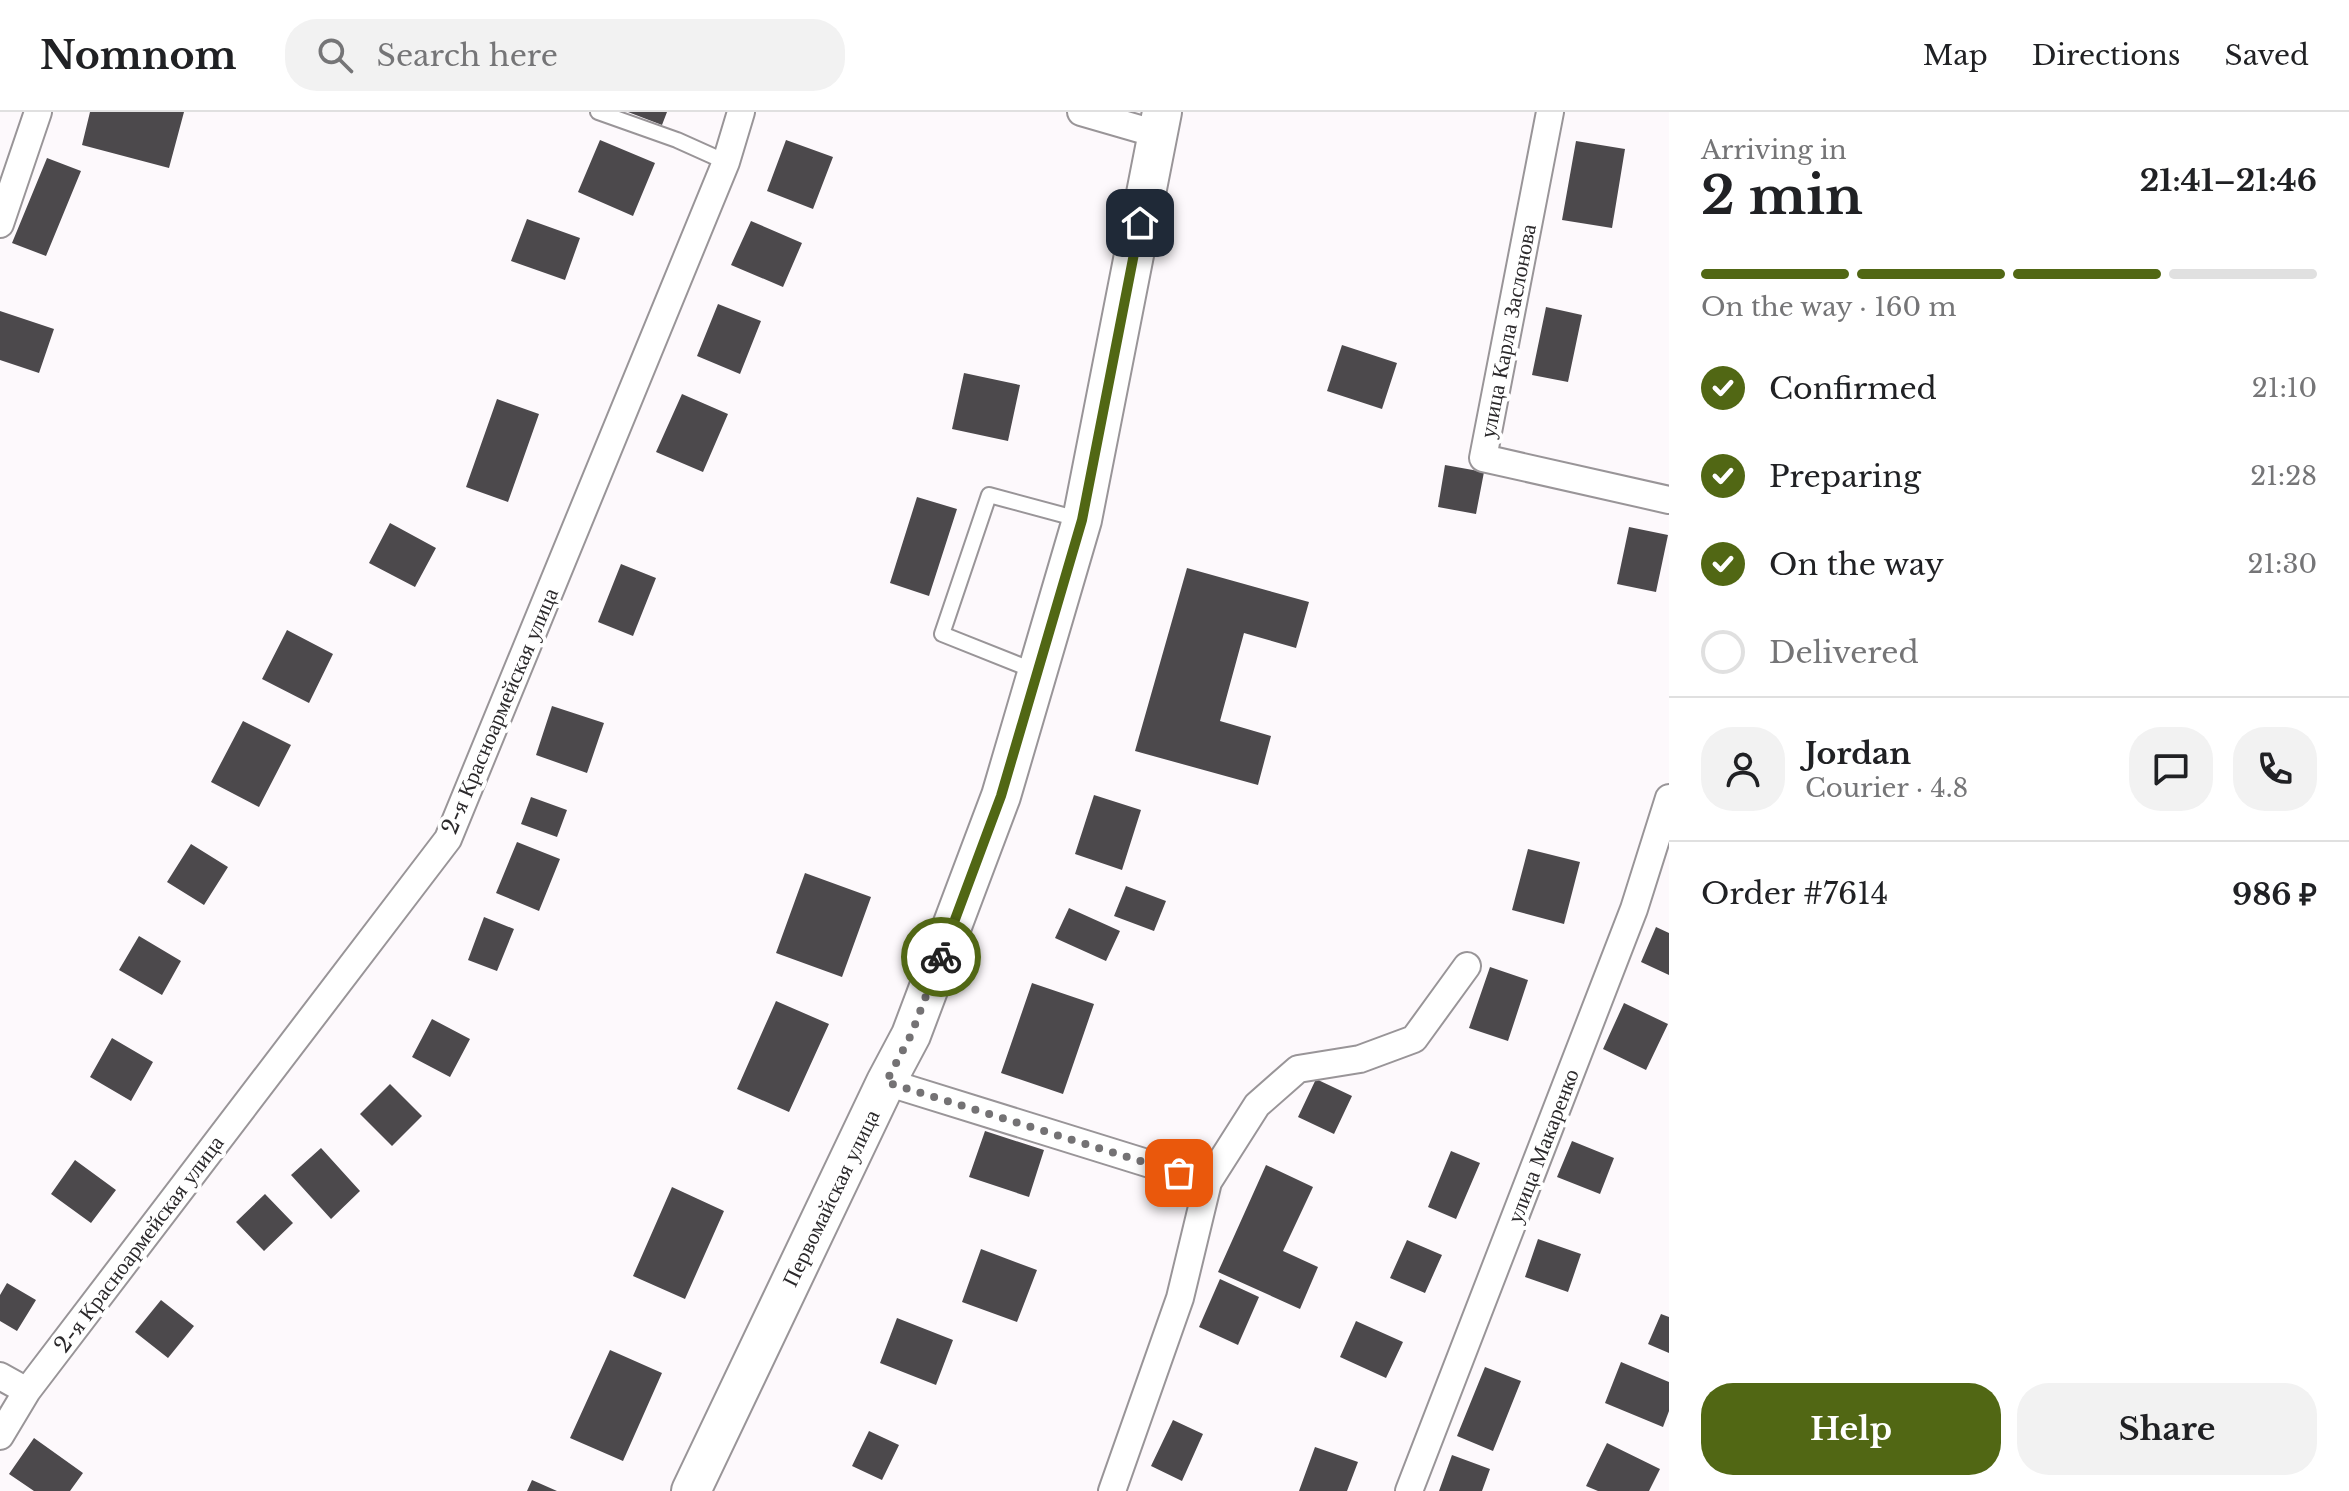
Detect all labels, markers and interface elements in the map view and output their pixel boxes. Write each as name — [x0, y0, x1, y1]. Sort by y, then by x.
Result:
search box — [285, 19, 845, 91]
text: Nomnom — [40, 32, 237, 79]
icon: search — [313, 33, 357, 77]
text: Search here — [377, 37, 558, 74]
text: Map — [1923, 38, 1988, 73]
text: Directions — [2032, 38, 2181, 73]
text: Saved — [2225, 38, 2309, 73]
text: Arriving in — [1701, 134, 1847, 166]
text: 21:41–21:46 — [2140, 162, 2317, 199]
text: 2 min — [1701, 164, 1863, 228]
pin — [1106, 189, 1174, 257]
icon: home — [1118, 201, 1162, 245]
street label: улица Карла Заслонова — [1474, 221, 1542, 440]
text: On the way · 160 m — [1701, 291, 1956, 323]
icon: check — [1701, 366, 1745, 410]
text: Confirmed — [1769, 370, 1937, 407]
text: 21:10 — [2252, 372, 2317, 404]
icon: check — [1701, 454, 1745, 498]
text: Preparing — [1769, 458, 1921, 495]
text: 21:28 — [2250, 460, 2317, 492]
icon: check — [1701, 542, 1745, 586]
text: On the way — [1769, 546, 1944, 583]
text: 21:30 — [2247, 548, 2317, 580]
street label: 2-я Красноармейская улица — [436, 584, 564, 838]
text: Delivered — [1769, 634, 1919, 671]
button: person — [1701, 727, 1785, 811]
button: chat — [2129, 727, 2213, 811]
button: phone — [2233, 727, 2317, 811]
text: Jordan — [1805, 735, 1911, 772]
text: Courier · 4.8 — [1805, 772, 1968, 804]
text: Order #7614 — [1701, 875, 1888, 912]
text: 986 ₽ — [2232, 876, 2317, 913]
courier — [901, 917, 981, 997]
icon: bike — [919, 935, 963, 979]
street label: улица Макаренко — [1501, 1065, 1585, 1227]
street label: Первомайская улица — [776, 1105, 886, 1291]
street label: 2-я Красноармейская улица — [49, 1130, 230, 1358]
pin — [1145, 1139, 1213, 1207]
icon: bag — [1157, 1151, 1201, 1195]
button: Help — [1701, 1383, 2001, 1475]
button: Share — [2017, 1383, 2317, 1475]

